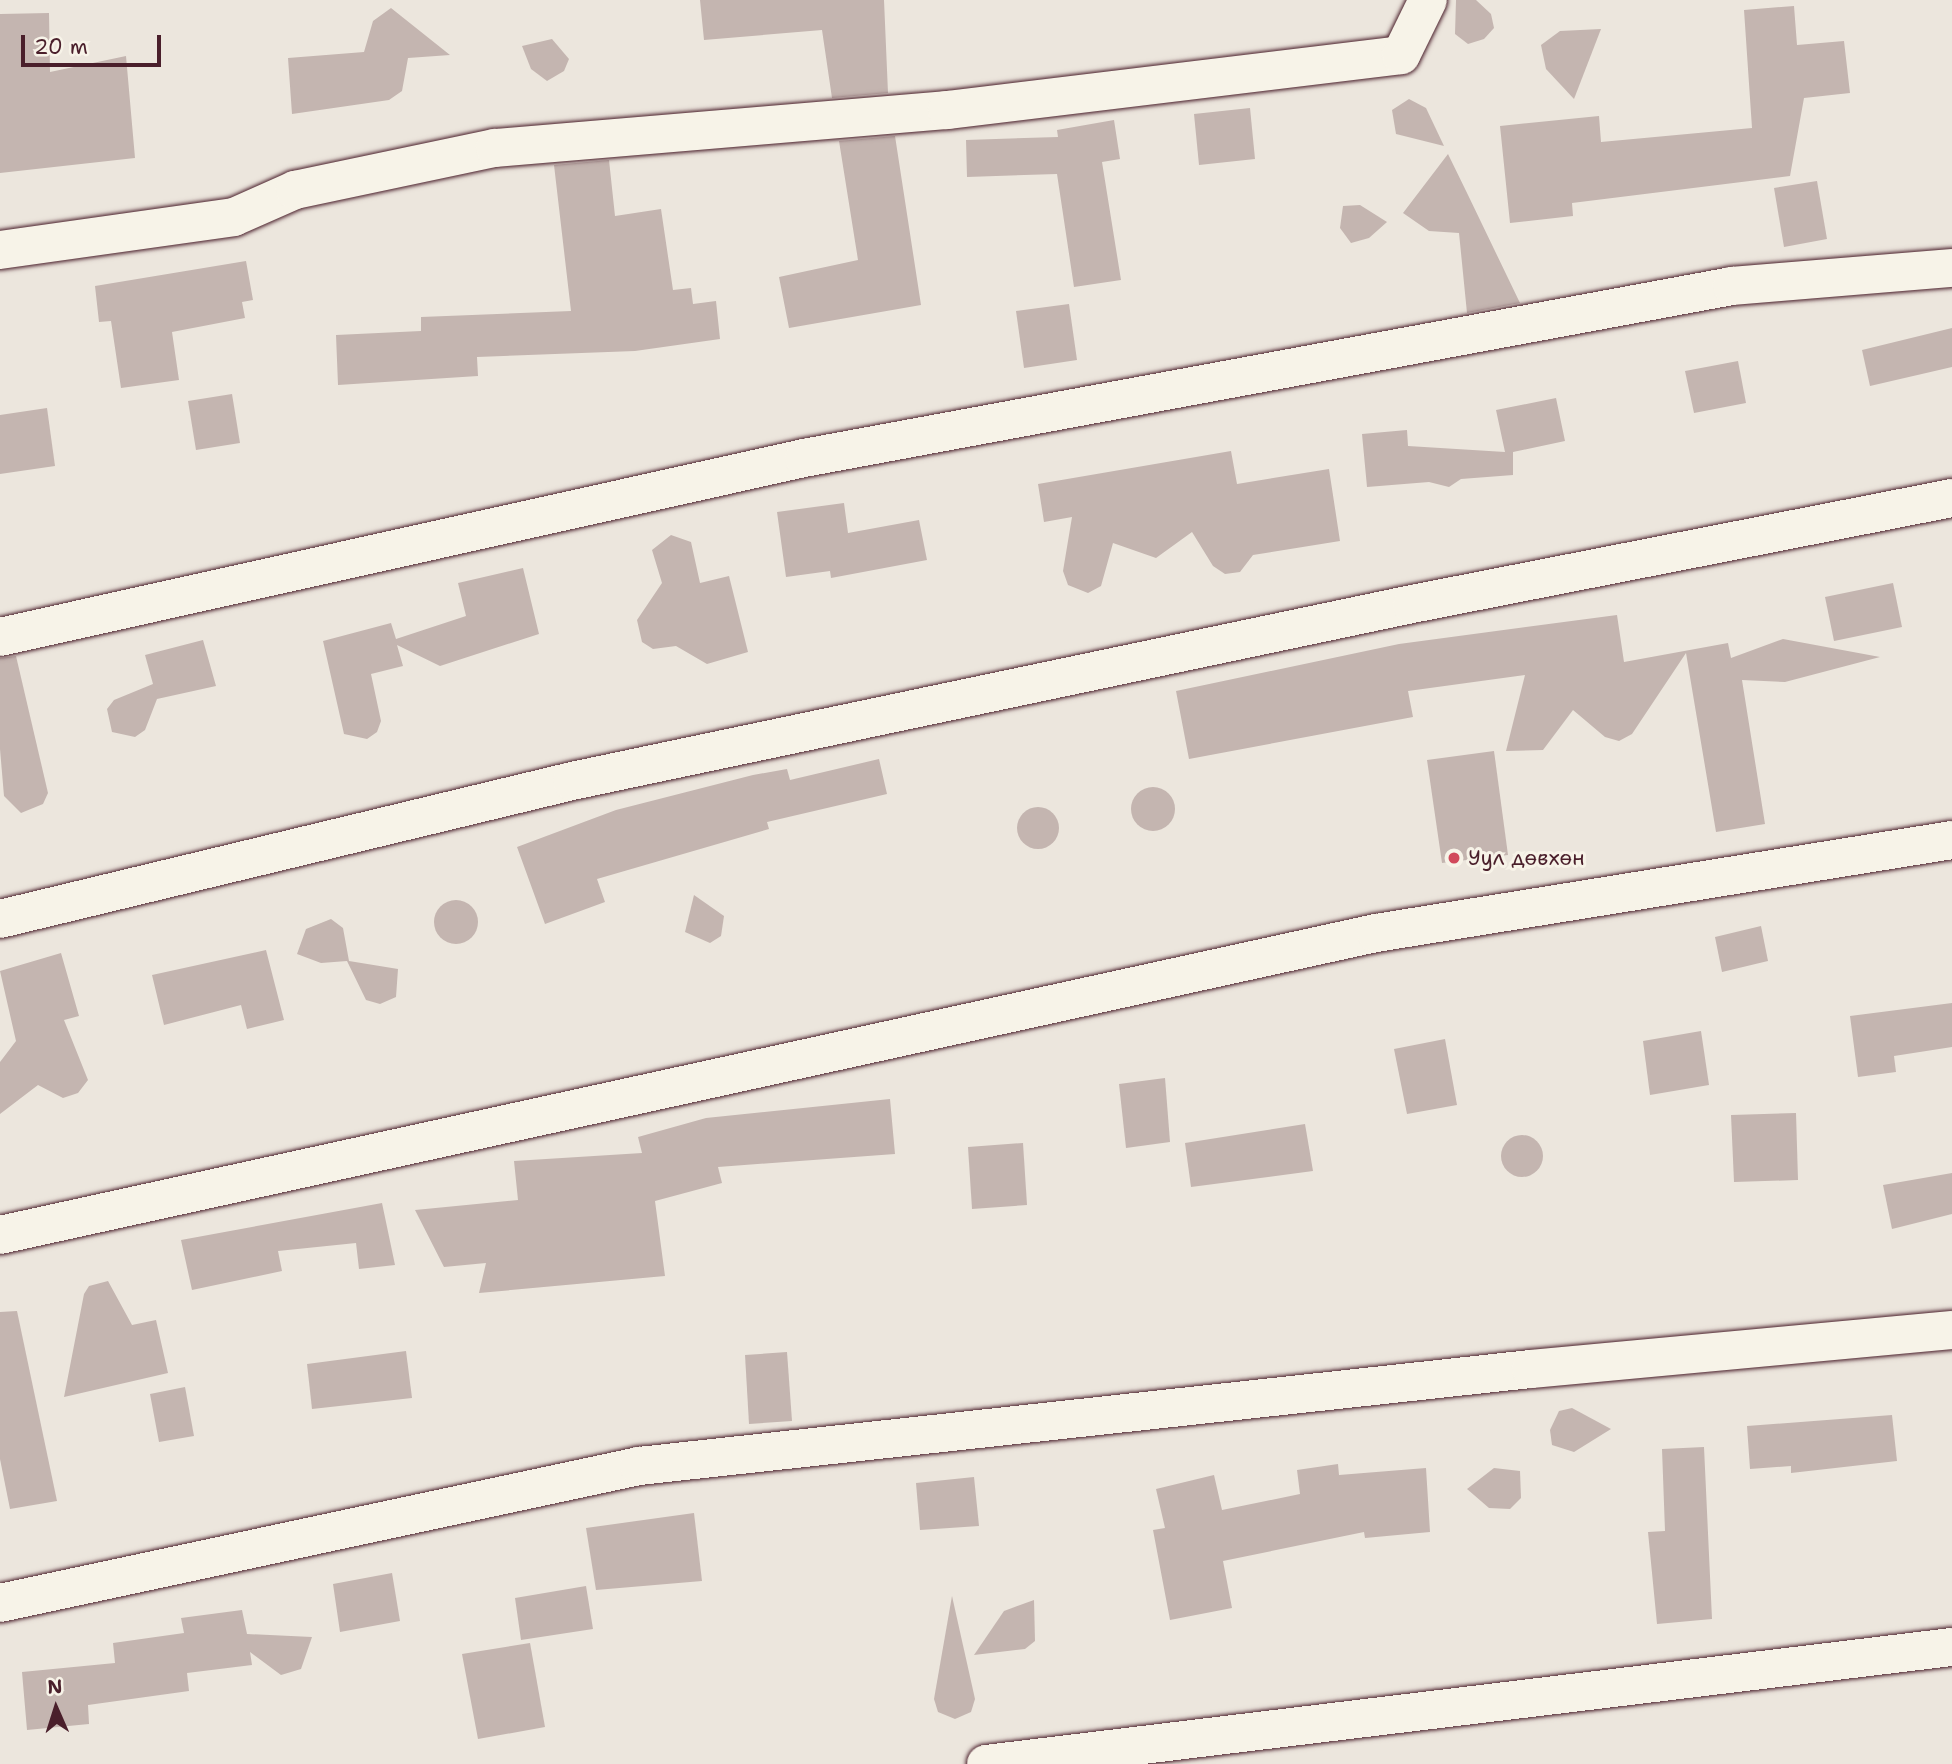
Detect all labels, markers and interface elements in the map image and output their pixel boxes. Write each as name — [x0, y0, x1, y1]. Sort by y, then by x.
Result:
scale bar — [24, 21, 164, 65]
text: 20 m — [34, 33, 88, 61]
place label: Уул дөвхөн — [1468, 845, 1585, 871]
marker: Уул дөвхөн — [1446, 850, 1462, 866]
north arrow — [21, 1673, 91, 1743]
text: N — [47, 1674, 63, 1699]

